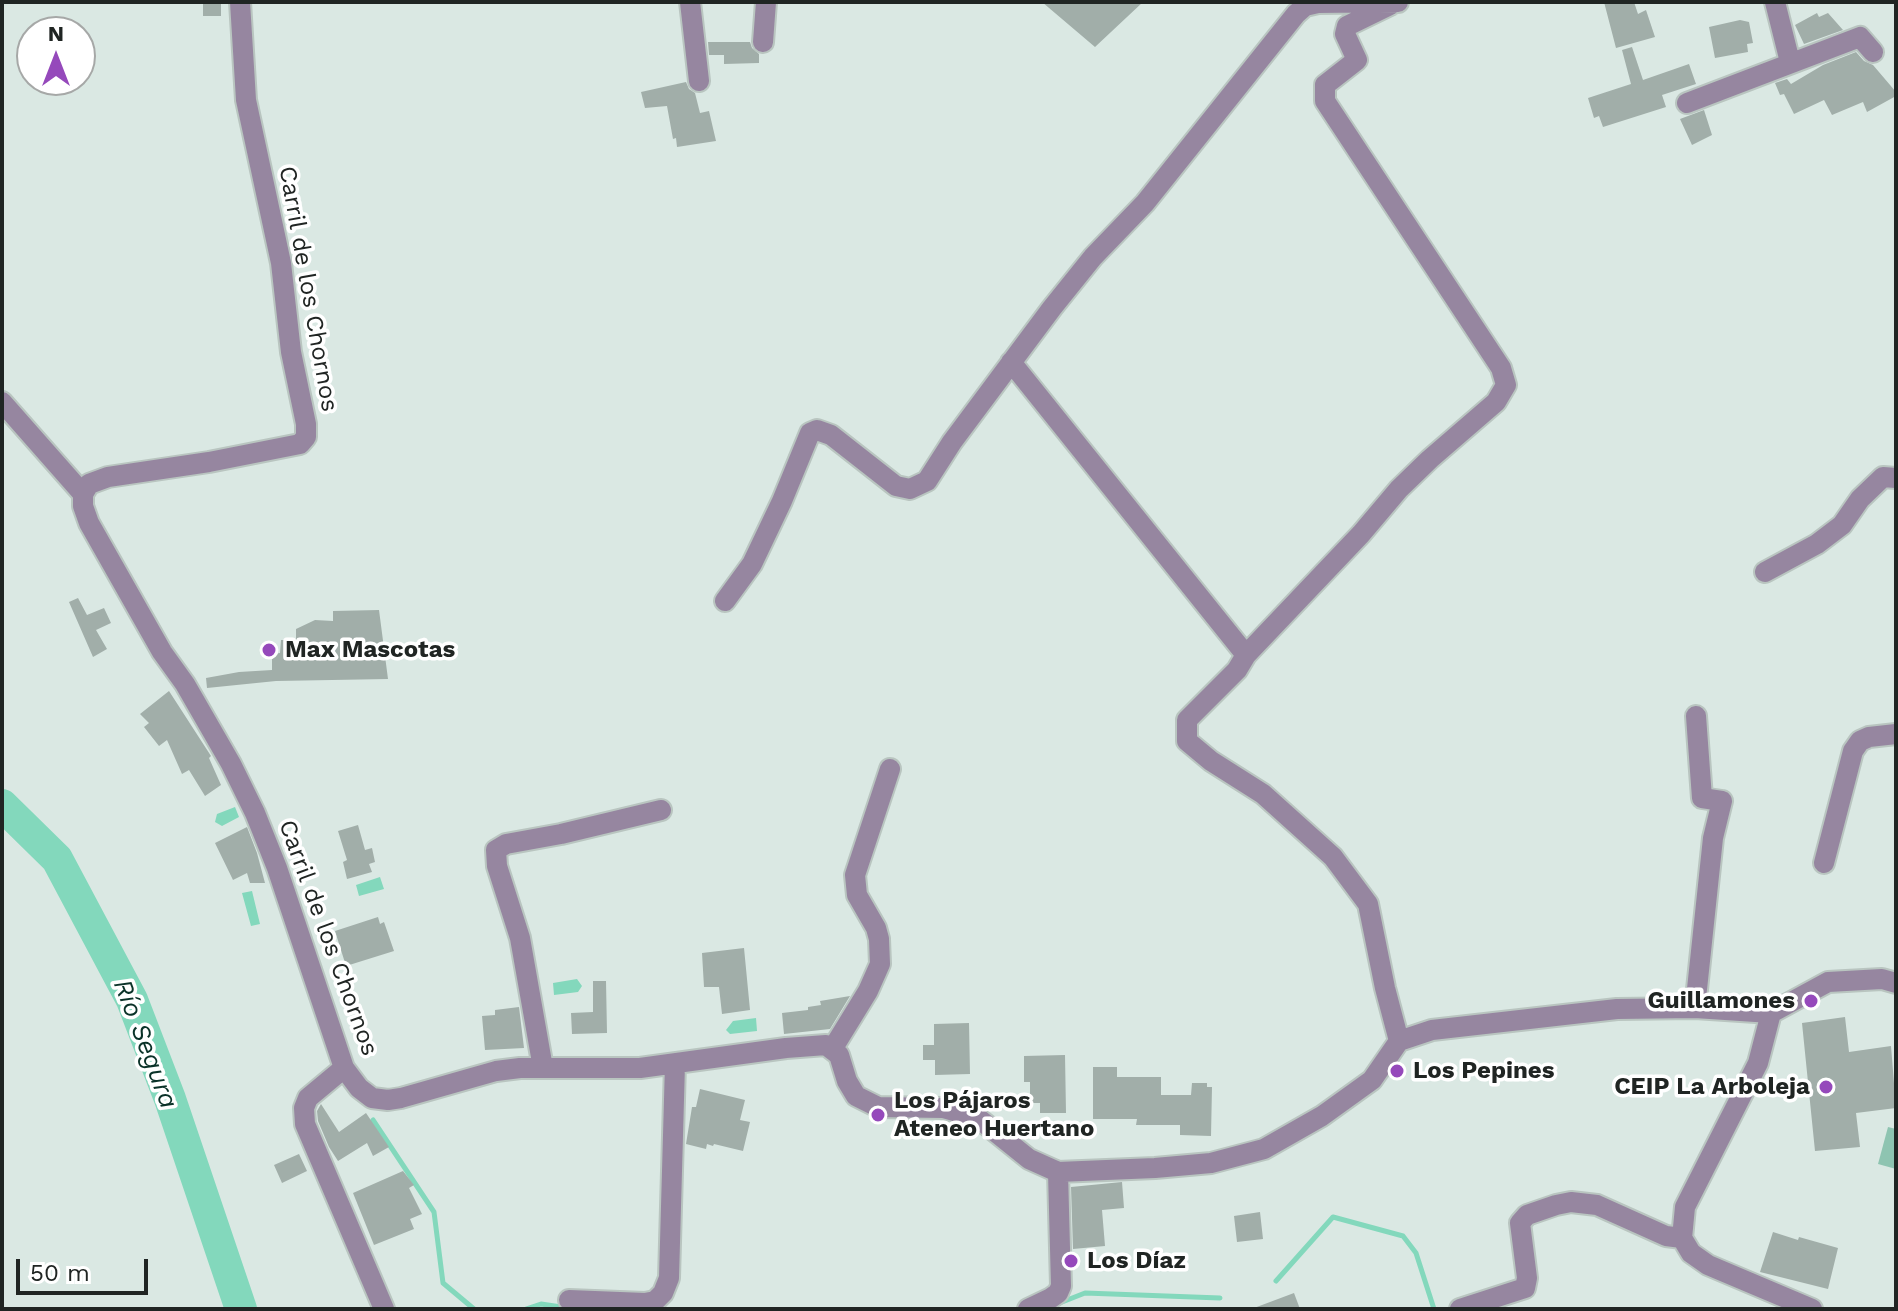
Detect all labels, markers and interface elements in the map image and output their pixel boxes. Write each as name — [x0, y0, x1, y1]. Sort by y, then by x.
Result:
north arrow — [16, 16, 96, 96]
text: N — [48, 21, 64, 46]
street label: Carril de los Chornos — [272, 164, 344, 414]
place label: Max Mascotas — [285, 636, 455, 664]
marker: Max Mascotas — [260, 641, 278, 659]
street label: Carril de los Chornos — [272, 816, 384, 1060]
water label: Río Segura — [106, 975, 184, 1113]
place label: Guillamones — [1648, 987, 1795, 1015]
marker: Guillamones — [1802, 992, 1820, 1010]
place label: Los Pepines — [1413, 1057, 1554, 1085]
marker: Los Pepines — [1388, 1062, 1406, 1080]
place label: CEIP La Arboleja — [1614, 1073, 1810, 1101]
marker: CEIP La Arboleja — [1817, 1078, 1835, 1096]
place label: Los Pájaros Ateneo Huertano — [894, 1087, 1094, 1143]
marker: Los Pájaros Ateneo Huertano — [869, 1106, 887, 1124]
scale bar — [20, 1243, 152, 1293]
place label: Los Díaz — [1087, 1247, 1186, 1275]
marker: Los Díaz — [1062, 1252, 1080, 1270]
text: 50 m — [30, 1259, 90, 1287]

